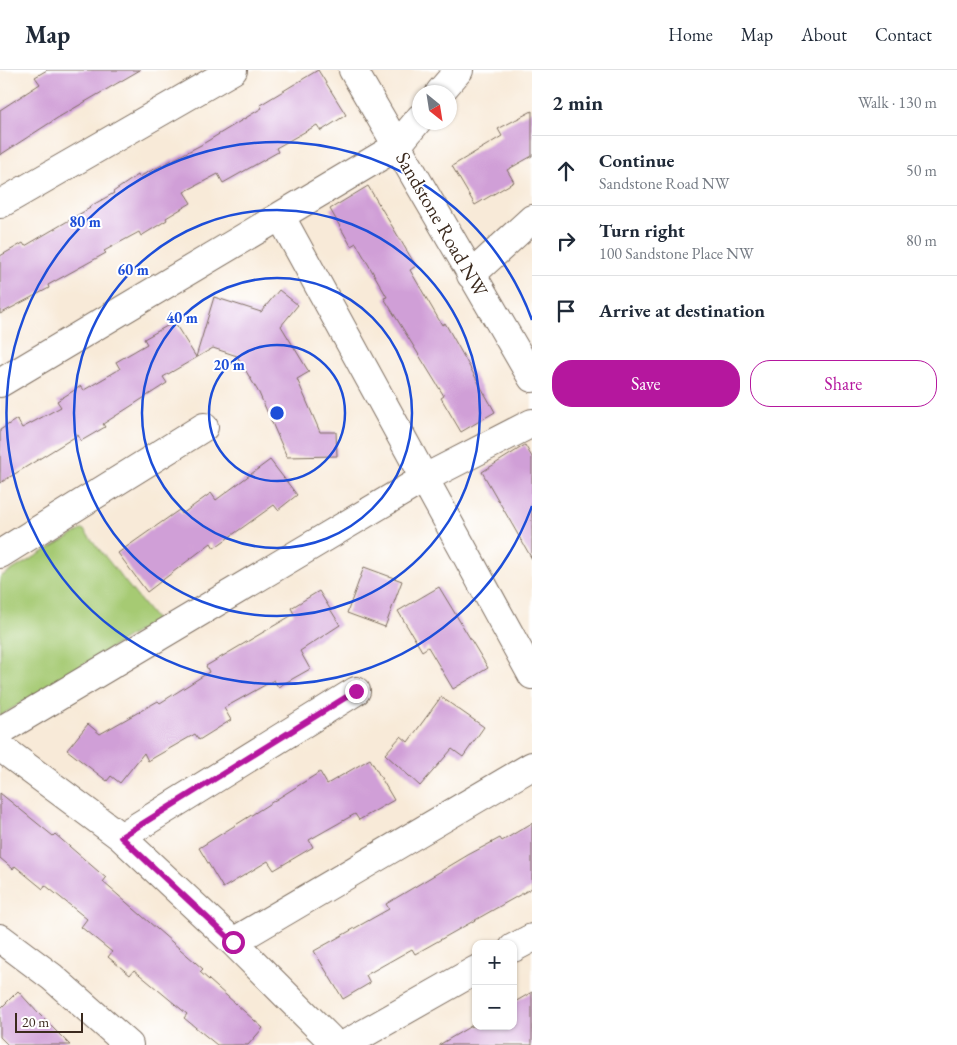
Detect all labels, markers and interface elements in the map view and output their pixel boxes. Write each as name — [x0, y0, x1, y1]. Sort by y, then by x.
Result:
text: Map — [25, 19, 70, 50]
text: Home — [668, 23, 713, 46]
text: Map — [741, 23, 773, 46]
text: About — [801, 23, 847, 46]
text: Contact — [875, 23, 932, 46]
north arrow — [412, 85, 457, 130]
text: 2 min — [552, 89, 603, 116]
text: Walk · 130 m — [858, 92, 937, 113]
street label: Sandstone Road NW — [390, 147, 494, 302]
text: Continue — [599, 148, 674, 173]
icon: ahead — [552, 157, 580, 185]
text: 50 m — [906, 160, 937, 181]
text: Sandstone Road NW — [599, 173, 729, 194]
text: 80 m — [69, 212, 101, 231]
text: Turn right — [599, 218, 685, 243]
icon: right — [552, 227, 580, 255]
text: 80 m — [906, 230, 937, 251]
text: 100 Sandstone Place NW — [599, 243, 754, 264]
text: 60 m — [117, 260, 149, 279]
icon: arrive — [552, 297, 580, 325]
text: Arrive at destination — [599, 298, 765, 323]
text: 40 m — [166, 308, 198, 327]
text: 20 m — [213, 355, 245, 374]
button: Save — [552, 360, 740, 407]
button: Share — [750, 360, 937, 407]
centre of rings — [268, 404, 286, 422]
route end — [345, 680, 368, 703]
route start — [222, 931, 245, 954]
map controls — [472, 940, 517, 1030]
button: + — [472, 940, 517, 985]
button: − — [472, 985, 517, 1030]
scale bar — [15, 1010, 82, 1033]
text: 20 m — [22, 1013, 49, 1031]

